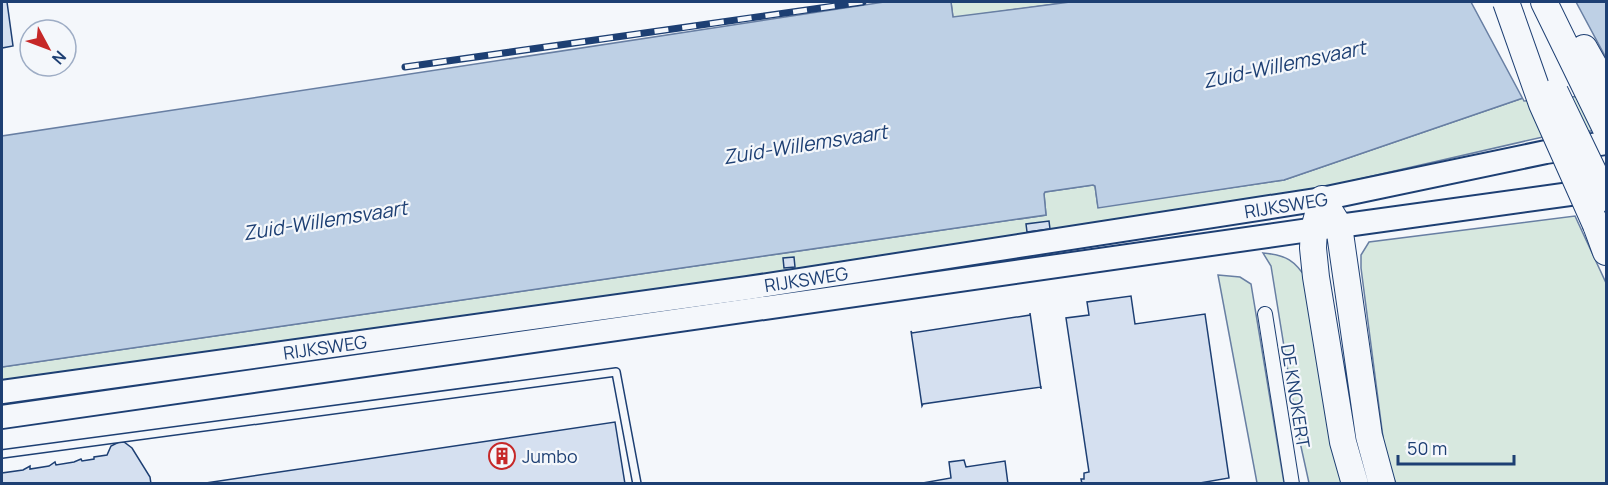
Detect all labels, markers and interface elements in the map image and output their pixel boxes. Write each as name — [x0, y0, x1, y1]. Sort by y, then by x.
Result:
north arrow — [18, 18, 78, 78]
water label: Zuid-Willemsvaart — [1200, 33, 1370, 94]
text: N — [47, 46, 71, 69]
water label: Zuid-Willemsvaart — [721, 117, 891, 170]
street label: RIJKSWEG — [1243, 187, 1330, 223]
water label: Zuid-Willemsvaart — [241, 193, 411, 246]
street label: RIJKSWEG — [763, 261, 850, 297]
street label: RIJKSWEG — [282, 329, 368, 365]
street label: DE KNOKERT — [1276, 342, 1316, 450]
scale bar — [1398, 428, 1514, 466]
text: 50 m — [1407, 436, 1447, 460]
building icon: Jumbo — [487, 441, 517, 471]
place label: Jumbo — [522, 444, 578, 468]

